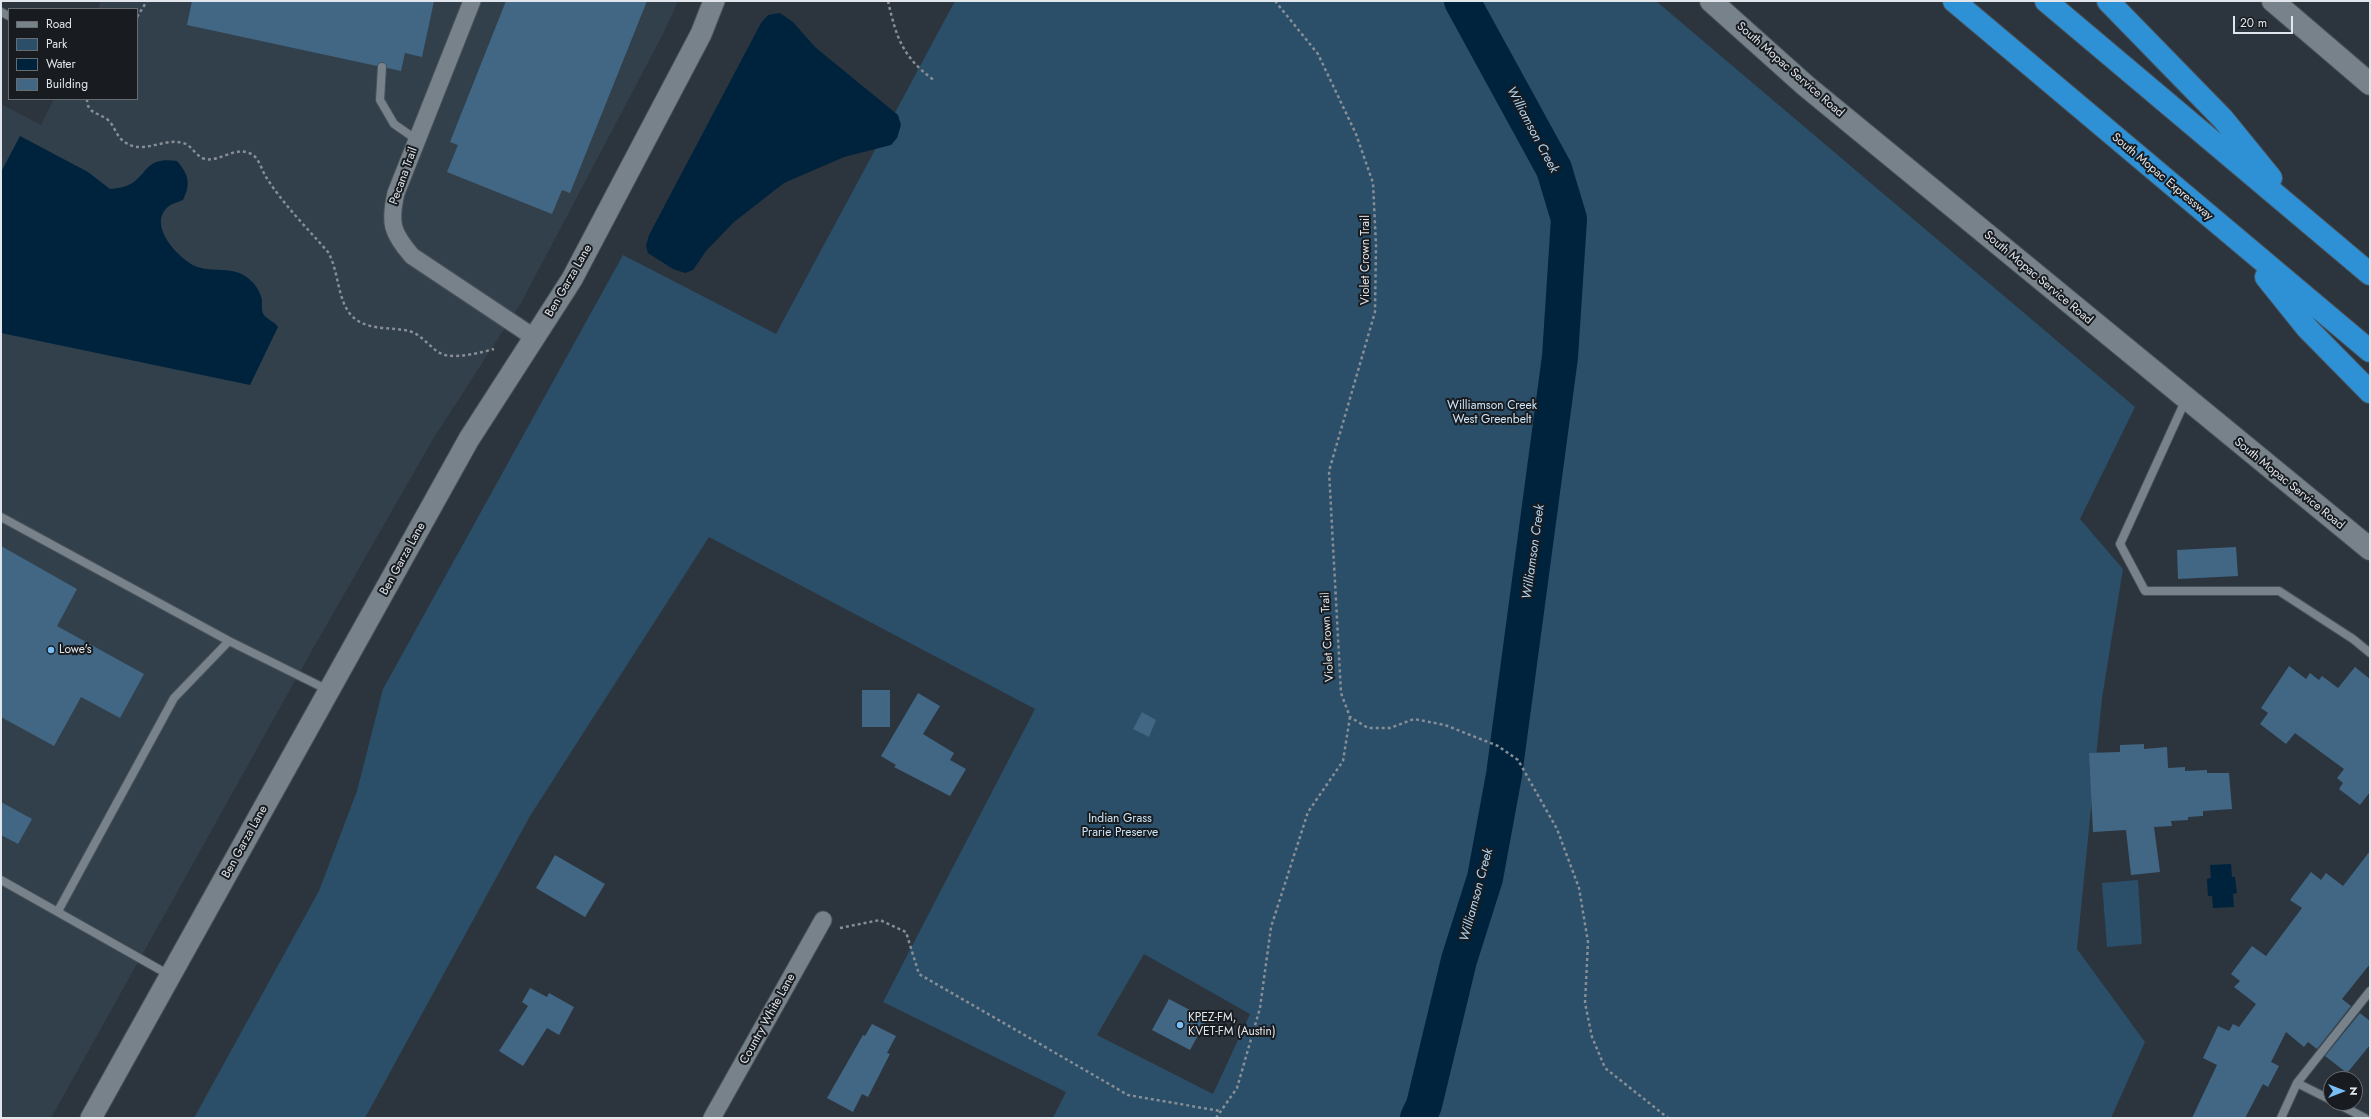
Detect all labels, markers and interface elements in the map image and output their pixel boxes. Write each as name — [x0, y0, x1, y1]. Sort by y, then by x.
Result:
legend — [8, 8, 138, 100]
scale bar — [2235, 8, 2295, 34]
text: 20 m — [2240, 14, 2267, 32]
text: Road — [46, 15, 72, 33]
street label: South Mopac Service Road — [1733, 19, 1847, 121]
text: Park — [46, 35, 67, 53]
text: Water — [46, 55, 76, 73]
text: Building — [46, 75, 88, 93]
water label: Williamson Creek — [1503, 84, 1561, 176]
street label: South Mopac Expressway — [2108, 130, 2216, 224]
street label: Pecana Trail — [387, 145, 421, 207]
street label: Violet Crown Trail — [1359, 215, 1373, 305]
street label: South Mopac Service Road — [1981, 228, 2095, 328]
street label: Ben Garza Lane — [543, 242, 595, 320]
park label: Williamson Creek West Greenbelt — [1447, 399, 1537, 427]
street label: South Mopac Service Road — [2231, 435, 2347, 533]
water label: Williamson Creek — [1520, 504, 1548, 600]
street label: Ben Garza Lane — [377, 520, 429, 598]
street label: Violet Crown Trail — [1318, 592, 1338, 682]
place label: Lowe's — [59, 643, 92, 657]
marker: Lowe's — [46, 645, 56, 655]
street label: Ben Garza Lane — [219, 803, 271, 881]
park label: Indian Grass Prarie Preserve — [1082, 812, 1158, 840]
water label: Williamson Creek — [1457, 847, 1497, 943]
street label: Country White Lane — [737, 971, 799, 1067]
place label: KPEZ-FM, KVET-FM (Austin) — [1188, 1011, 1276, 1039]
marker: KPEZ-FM, KVET-FM (Austin) — [1175, 1020, 1185, 1030]
north arrow — [2323, 1071, 2363, 1111]
text: N — [2346, 1087, 2362, 1095]

